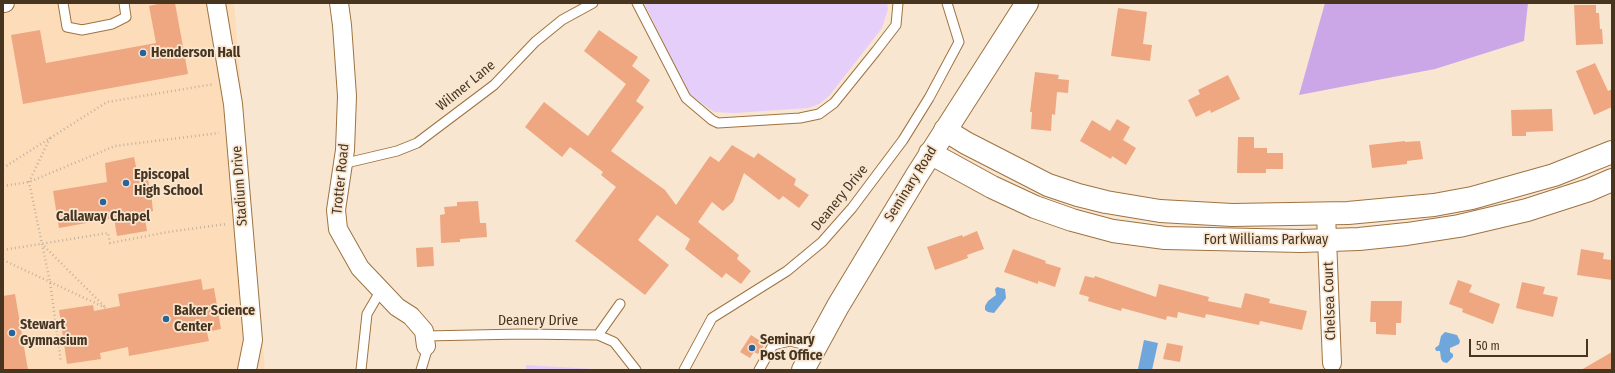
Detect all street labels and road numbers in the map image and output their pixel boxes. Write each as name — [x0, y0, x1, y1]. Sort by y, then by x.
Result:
street label: Wilmer Lane — [433, 57, 499, 115]
street label: Trotter Road — [329, 143, 353, 215]
street label: Seminary Road — [881, 143, 941, 225]
street label: Stadium Drive — [229, 145, 251, 227]
street label: Deanery Drive — [808, 162, 872, 234]
street label: Fort Williams Parkway — [1204, 232, 1328, 248]
street label: Chelsea Court — [1320, 261, 1340, 341]
street label: Deanery Drive — [498, 313, 578, 329]

